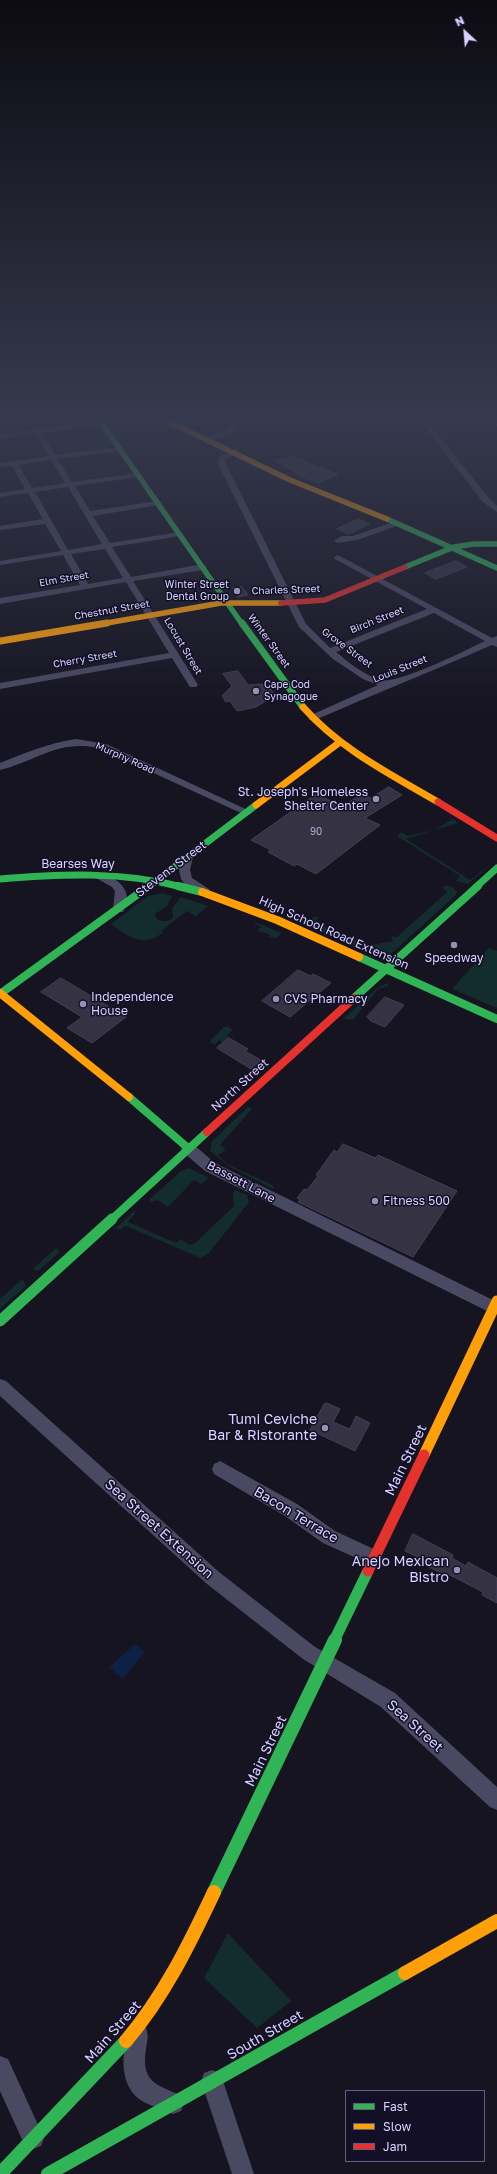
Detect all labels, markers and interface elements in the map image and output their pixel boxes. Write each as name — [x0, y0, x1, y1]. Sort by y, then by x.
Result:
north arrow — [445, 12, 485, 52]
text: N — [453, 13, 466, 28]
street label: Elm Street — [38, 569, 90, 589]
place label: Winter Street Dental Group — [165, 579, 229, 602]
street label: Charles Street — [251, 583, 321, 597]
marker: Winter Street Dental Group — [232, 586, 242, 596]
street label: Chestnut Street — [73, 597, 151, 623]
street label: Birch Street — [348, 604, 406, 636]
street label: Winter Street — [245, 612, 293, 670]
street label: Locust Street — [161, 615, 205, 677]
street label: Grove Street — [319, 626, 375, 670]
street label: Cherry Street — [52, 647, 118, 671]
street label: Louis Street — [371, 653, 429, 685]
place label: Cape Cod Synagogue — [264, 679, 318, 702]
marker: Cape Cod Synagogue — [251, 686, 261, 696]
street label: Murphy Road — [94, 740, 156, 776]
place label: St. Joseph's Homeless Shelter Center — [238, 785, 368, 813]
marker: St. Joseph's Homeless Shelter Center — [371, 794, 381, 804]
house number: 90 — [310, 826, 322, 838]
street label: Stevens Street — [133, 838, 209, 900]
street label: Bearses Way — [41, 857, 115, 871]
street label: High School Road Extension — [257, 893, 411, 973]
marker: Speedway — [449, 940, 459, 950]
place label: Speedway — [424, 951, 484, 965]
place label: Independence House — [91, 990, 173, 1018]
place label: CVS Pharmacy — [284, 992, 368, 1006]
marker: CVS Pharmacy — [271, 994, 281, 1004]
marker: Independence House — [78, 999, 88, 1009]
street label: North Street — [208, 1056, 272, 1114]
street label: Bassett Lane — [204, 1158, 278, 1206]
place label: Fitness 500 — [383, 1194, 450, 1208]
marker: Fitness 500 — [370, 1196, 380, 1206]
place label: Tumi Ceviche Bar & Ristorante — [208, 1412, 317, 1444]
street label: Main Street — [382, 1422, 430, 1498]
marker: Tumi Ceviche Bar & Ristorante — [320, 1423, 330, 1433]
street label: Sea Street Extension — [101, 1476, 217, 1582]
street label: Bacon Terrace — [251, 1483, 341, 1547]
place label: Anejo Mexican Bistro — [352, 1554, 449, 1586]
marker: Anejo Mexican Bistro — [452, 1565, 462, 1575]
street label: Sea Street — [383, 1696, 447, 1756]
street label: Main Street — [242, 1713, 290, 1789]
street label: Main Street — [81, 1997, 145, 2067]
street label: South Street — [224, 2006, 306, 2064]
legend — [345, 2090, 485, 2162]
text: Fast — [383, 2099, 408, 2114]
text: Slow — [383, 2119, 411, 2134]
text: Jam — [383, 2139, 407, 2154]

